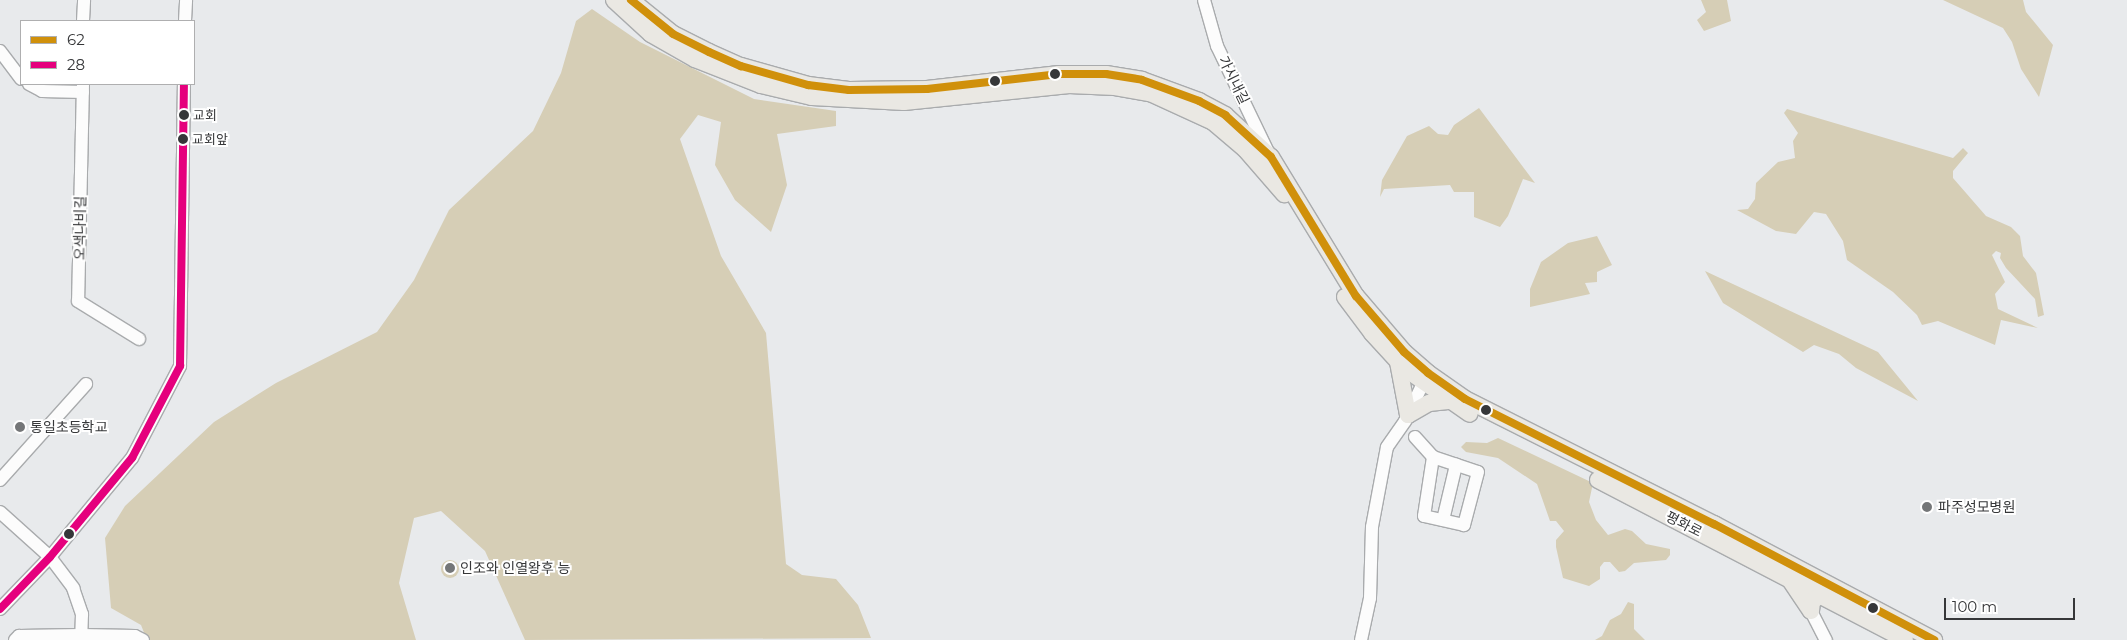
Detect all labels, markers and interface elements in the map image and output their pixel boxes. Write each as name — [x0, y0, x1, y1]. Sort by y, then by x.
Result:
legend — [20, 20, 195, 85]
text: 62 — [67, 30, 85, 49]
street label: 가시내길 — [1215, 53, 1253, 107]
text: 28 — [67, 55, 85, 74]
unlabelled marker — [1050, 69, 1060, 79]
unlabelled marker — [990, 76, 1000, 86]
place label: 교회 — [193, 107, 217, 123]
marker: 교회 — [179, 110, 189, 120]
place label: 교회앞 — [192, 131, 228, 147]
marker: 교회앞 — [178, 134, 188, 144]
street label: 오색나비길 — [71, 196, 89, 260]
unlabelled marker — [1481, 405, 1491, 415]
place label: 통일초등학교 — [30, 419, 107, 435]
marker: 통일초등학교 — [14, 421, 26, 433]
place label: 파주성모병원 — [1938, 499, 2015, 515]
marker: 파주성모병원 — [1920, 500, 1934, 514]
street label: 평화로 — [1663, 508, 1705, 540]
unlabelled marker — [64, 529, 74, 539]
place label: 인조와 인열왕후 능 — [460, 560, 570, 576]
marker: 인조와 인열왕후 능 — [444, 562, 456, 574]
scale bar — [1947, 588, 2078, 620]
text: 100 m — [1952, 597, 1997, 616]
unlabelled marker — [1868, 603, 1878, 613]

